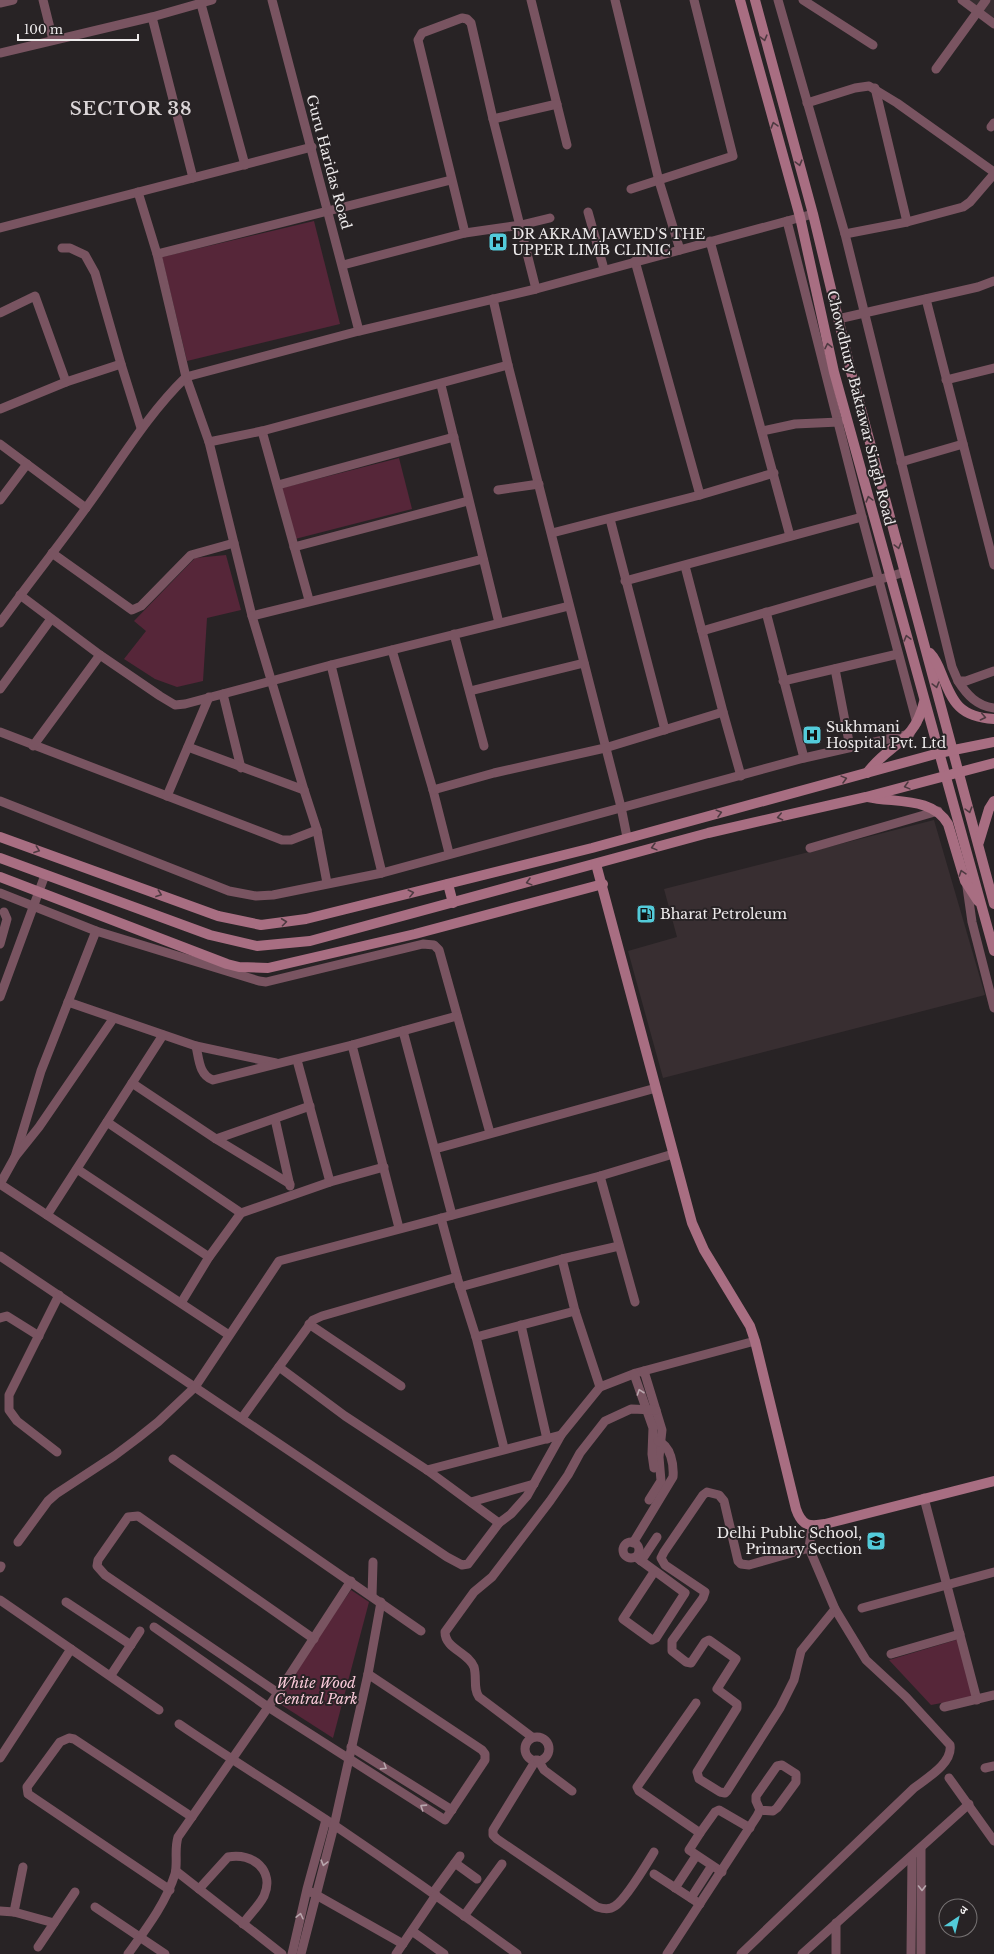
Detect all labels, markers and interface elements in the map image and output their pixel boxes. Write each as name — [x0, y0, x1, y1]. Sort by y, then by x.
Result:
scale bar — [18, 16, 138, 42]
text: 100 m — [24, 22, 63, 37]
one-way arrow — [760, 35, 768, 41]
street label: Guru Haridas Road — [302, 93, 356, 232]
district label: SECTOR 38 — [70, 98, 192, 120]
one-way arrow — [770, 122, 779, 129]
one-way arrow — [794, 159, 803, 166]
place label: DR AKRAM JAWED'S THE UPPER LIMB CLINIC — [512, 225, 705, 259]
hospital icon: DR AKRAM JAWED'S THE UPPER LIMB CLINIC — [487, 231, 509, 253]
street label: Chowdhury Baktawar Singh Road — [823, 289, 899, 528]
one-way arrow — [825, 343, 833, 349]
one-way arrow — [865, 496, 874, 503]
one-way arrow — [893, 543, 902, 550]
one-way arrow — [903, 635, 912, 642]
one-way arrow — [931, 682, 939, 689]
one-way arrow — [980, 713, 986, 721]
place label: Sukhmani Hospital Pvt. Ltd — [826, 718, 947, 752]
hospital icon: Sukhmani Hospital Pvt. Ltd — [801, 724, 823, 746]
one-way arrow — [841, 776, 847, 784]
one-way arrow — [904, 781, 911, 790]
one-way arrow — [964, 806, 973, 813]
one-way arrow — [716, 810, 722, 818]
one-way arrow — [777, 812, 784, 820]
one-way arrow — [651, 842, 658, 851]
one-way arrow — [33, 845, 40, 854]
one-way arrow — [958, 869, 967, 876]
one-way arrow — [526, 877, 533, 886]
one-way arrow — [155, 890, 162, 898]
one-way arrow — [407, 890, 414, 898]
fuel station icon: Bharat Petroleum — [635, 903, 657, 925]
place label: Bharat Petroleum — [660, 905, 787, 923]
one-way arrow — [281, 918, 287, 927]
one-way arrow — [636, 1389, 645, 1396]
place label: Delhi Public School, Primary Section — [717, 1524, 862, 1558]
school or university icon: Delhi Public School, Primary Section — [865, 1530, 887, 1552]
park label: White Wood Central Park — [275, 1674, 357, 1708]
one-way arrow — [380, 1763, 387, 1770]
one-way arrow — [420, 1804, 427, 1812]
one-way arrow — [321, 1860, 329, 1867]
one-way arrow — [918, 1885, 926, 1891]
north arrow — [938, 1898, 978, 1938]
text: उ — [957, 1902, 971, 1918]
one-way arrow — [296, 1913, 304, 1919]

